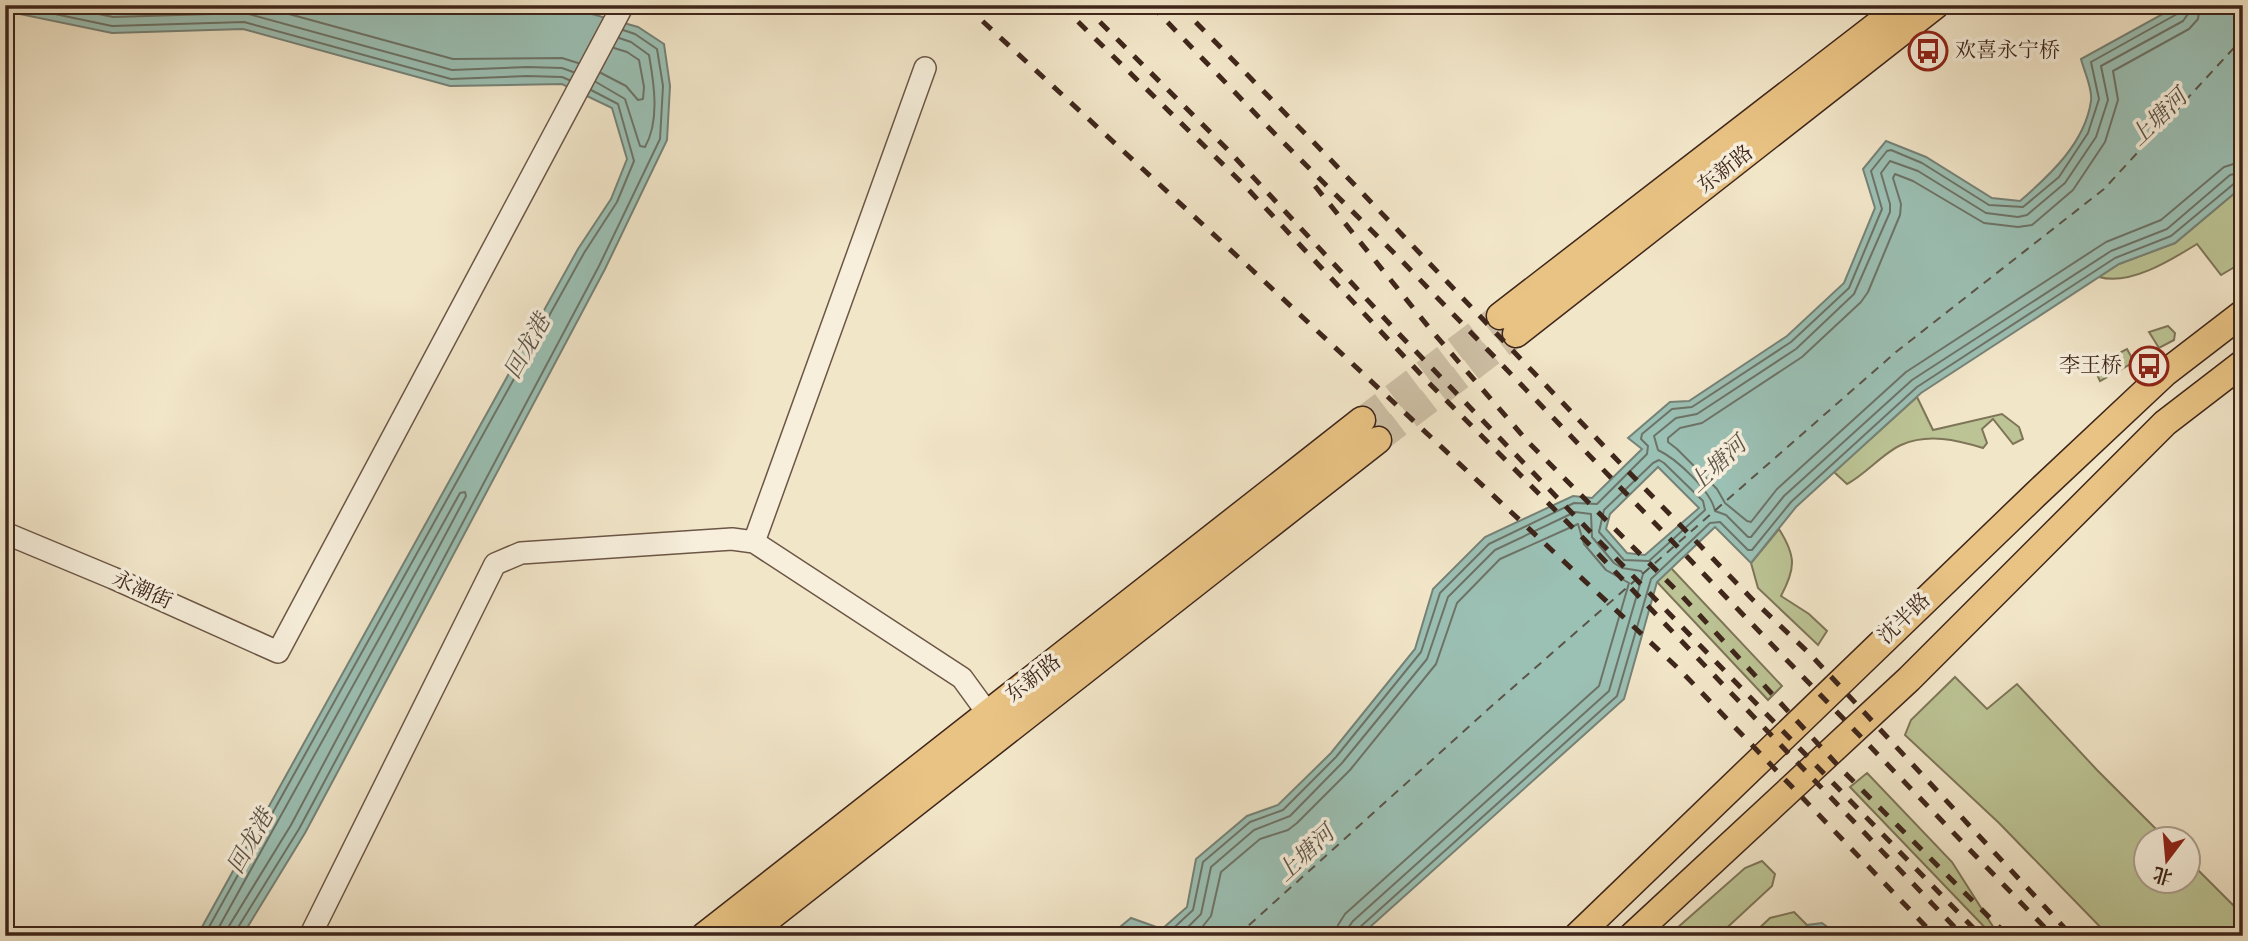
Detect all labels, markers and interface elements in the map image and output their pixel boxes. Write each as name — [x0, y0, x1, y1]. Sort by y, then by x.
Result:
bus stop icon: 欢喜永宁桥 — [1907, 30, 1949, 72]
place label: 欢喜永宁桥 — [1955, 39, 2060, 62]
water label: 上塘河 — [2125, 82, 2195, 150]
street label: 东新路 — [1693, 141, 1757, 198]
water label: 回龙港 — [499, 308, 556, 383]
bus stop icon: 李王桥 — [2128, 345, 2170, 387]
place label: 李王桥 — [2059, 354, 2122, 377]
water label: 上塘河 — [1684, 429, 1754, 497]
street label: 永潮街 — [109, 567, 176, 613]
street label: 沈半路 — [1874, 588, 1935, 648]
street label: 东新路 — [1001, 650, 1065, 707]
water label: 回龙港 — [222, 803, 279, 878]
water label: 上塘河 — [1272, 818, 1342, 886]
north arrow — [2132, 825, 2202, 895]
text: 北 — [2151, 862, 2175, 888]

